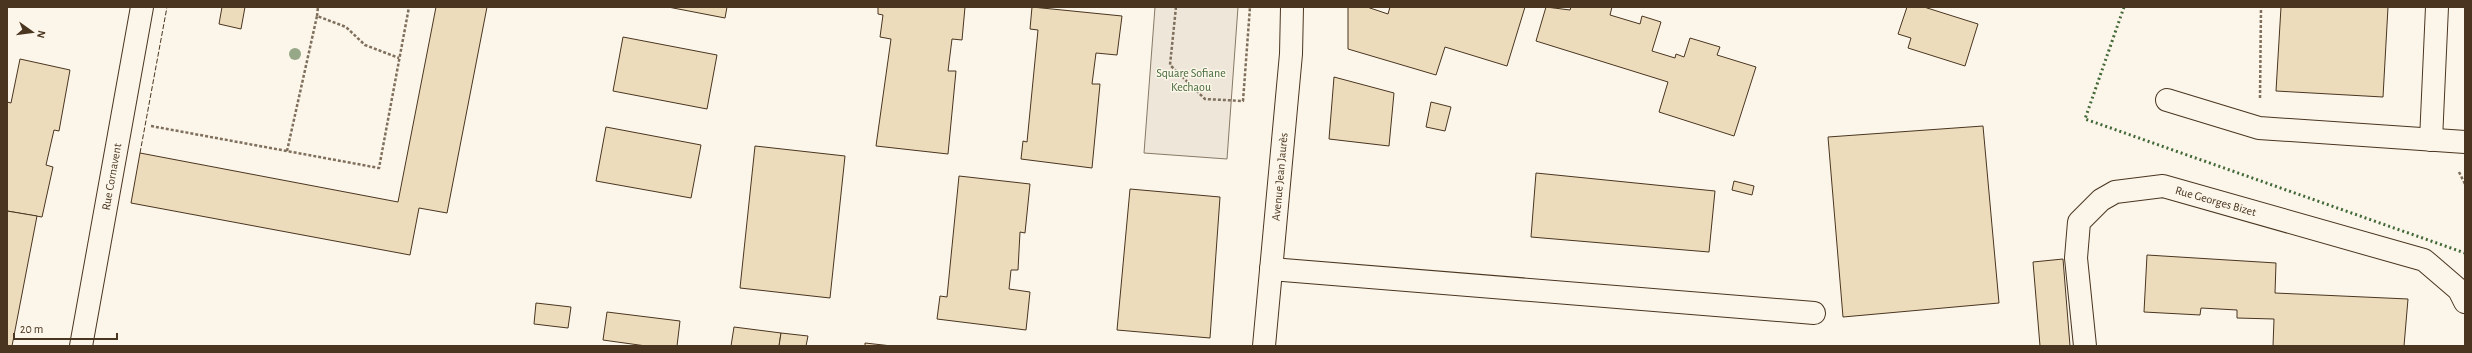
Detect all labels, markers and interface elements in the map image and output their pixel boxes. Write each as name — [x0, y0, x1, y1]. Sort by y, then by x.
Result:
north arrow — [12, 12, 52, 52]
text: N — [35, 29, 47, 39]
park label: Square Sofiane Kechaou — [1156, 67, 1226, 93]
street label: Avenue Jean Jaurès — [1270, 132, 1290, 221]
street label: Rue Cornavent — [100, 142, 123, 211]
street label: Rue Georges Bizet — [2174, 184, 2258, 218]
scale bar — [14, 315, 117, 341]
text: 20 m — [20, 323, 43, 335]

